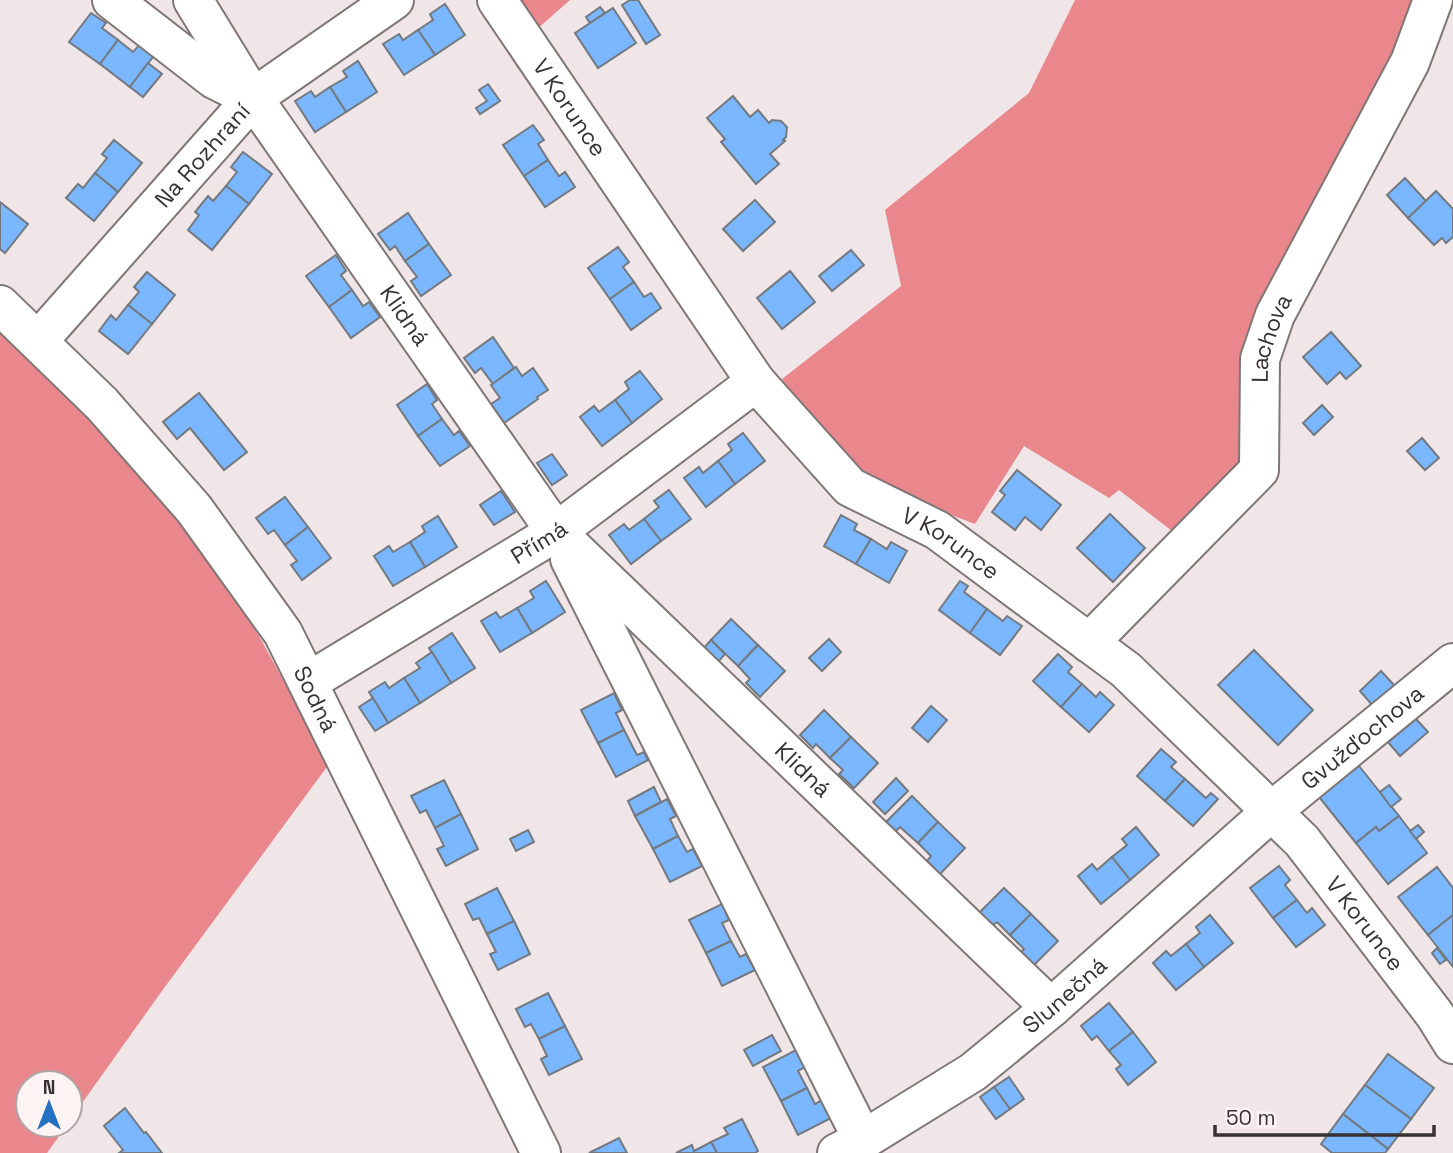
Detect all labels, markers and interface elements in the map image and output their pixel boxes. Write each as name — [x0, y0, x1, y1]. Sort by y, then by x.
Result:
street label: V Korunce — [526, 53, 614, 162]
street label: Na Rozhraní — [148, 96, 257, 214]
street label: Klidná — [373, 279, 436, 352]
street label: Lachova — [1245, 288, 1299, 383]
street label: V Korunce — [897, 500, 1006, 586]
street label: Přímá — [505, 514, 574, 571]
street label: Sodná — [287, 661, 345, 737]
street label: Gvužďochova — [1295, 678, 1430, 796]
street label: Klidná — [768, 735, 838, 804]
street label: V Korunce — [1319, 870, 1411, 977]
street label: Slunečná — [1016, 950, 1113, 1040]
north arrow — [14, 1069, 84, 1139]
text: N — [43, 1075, 55, 1100]
scale bar — [1215, 1094, 1434, 1138]
text: 50 m — [1226, 1104, 1276, 1131]

